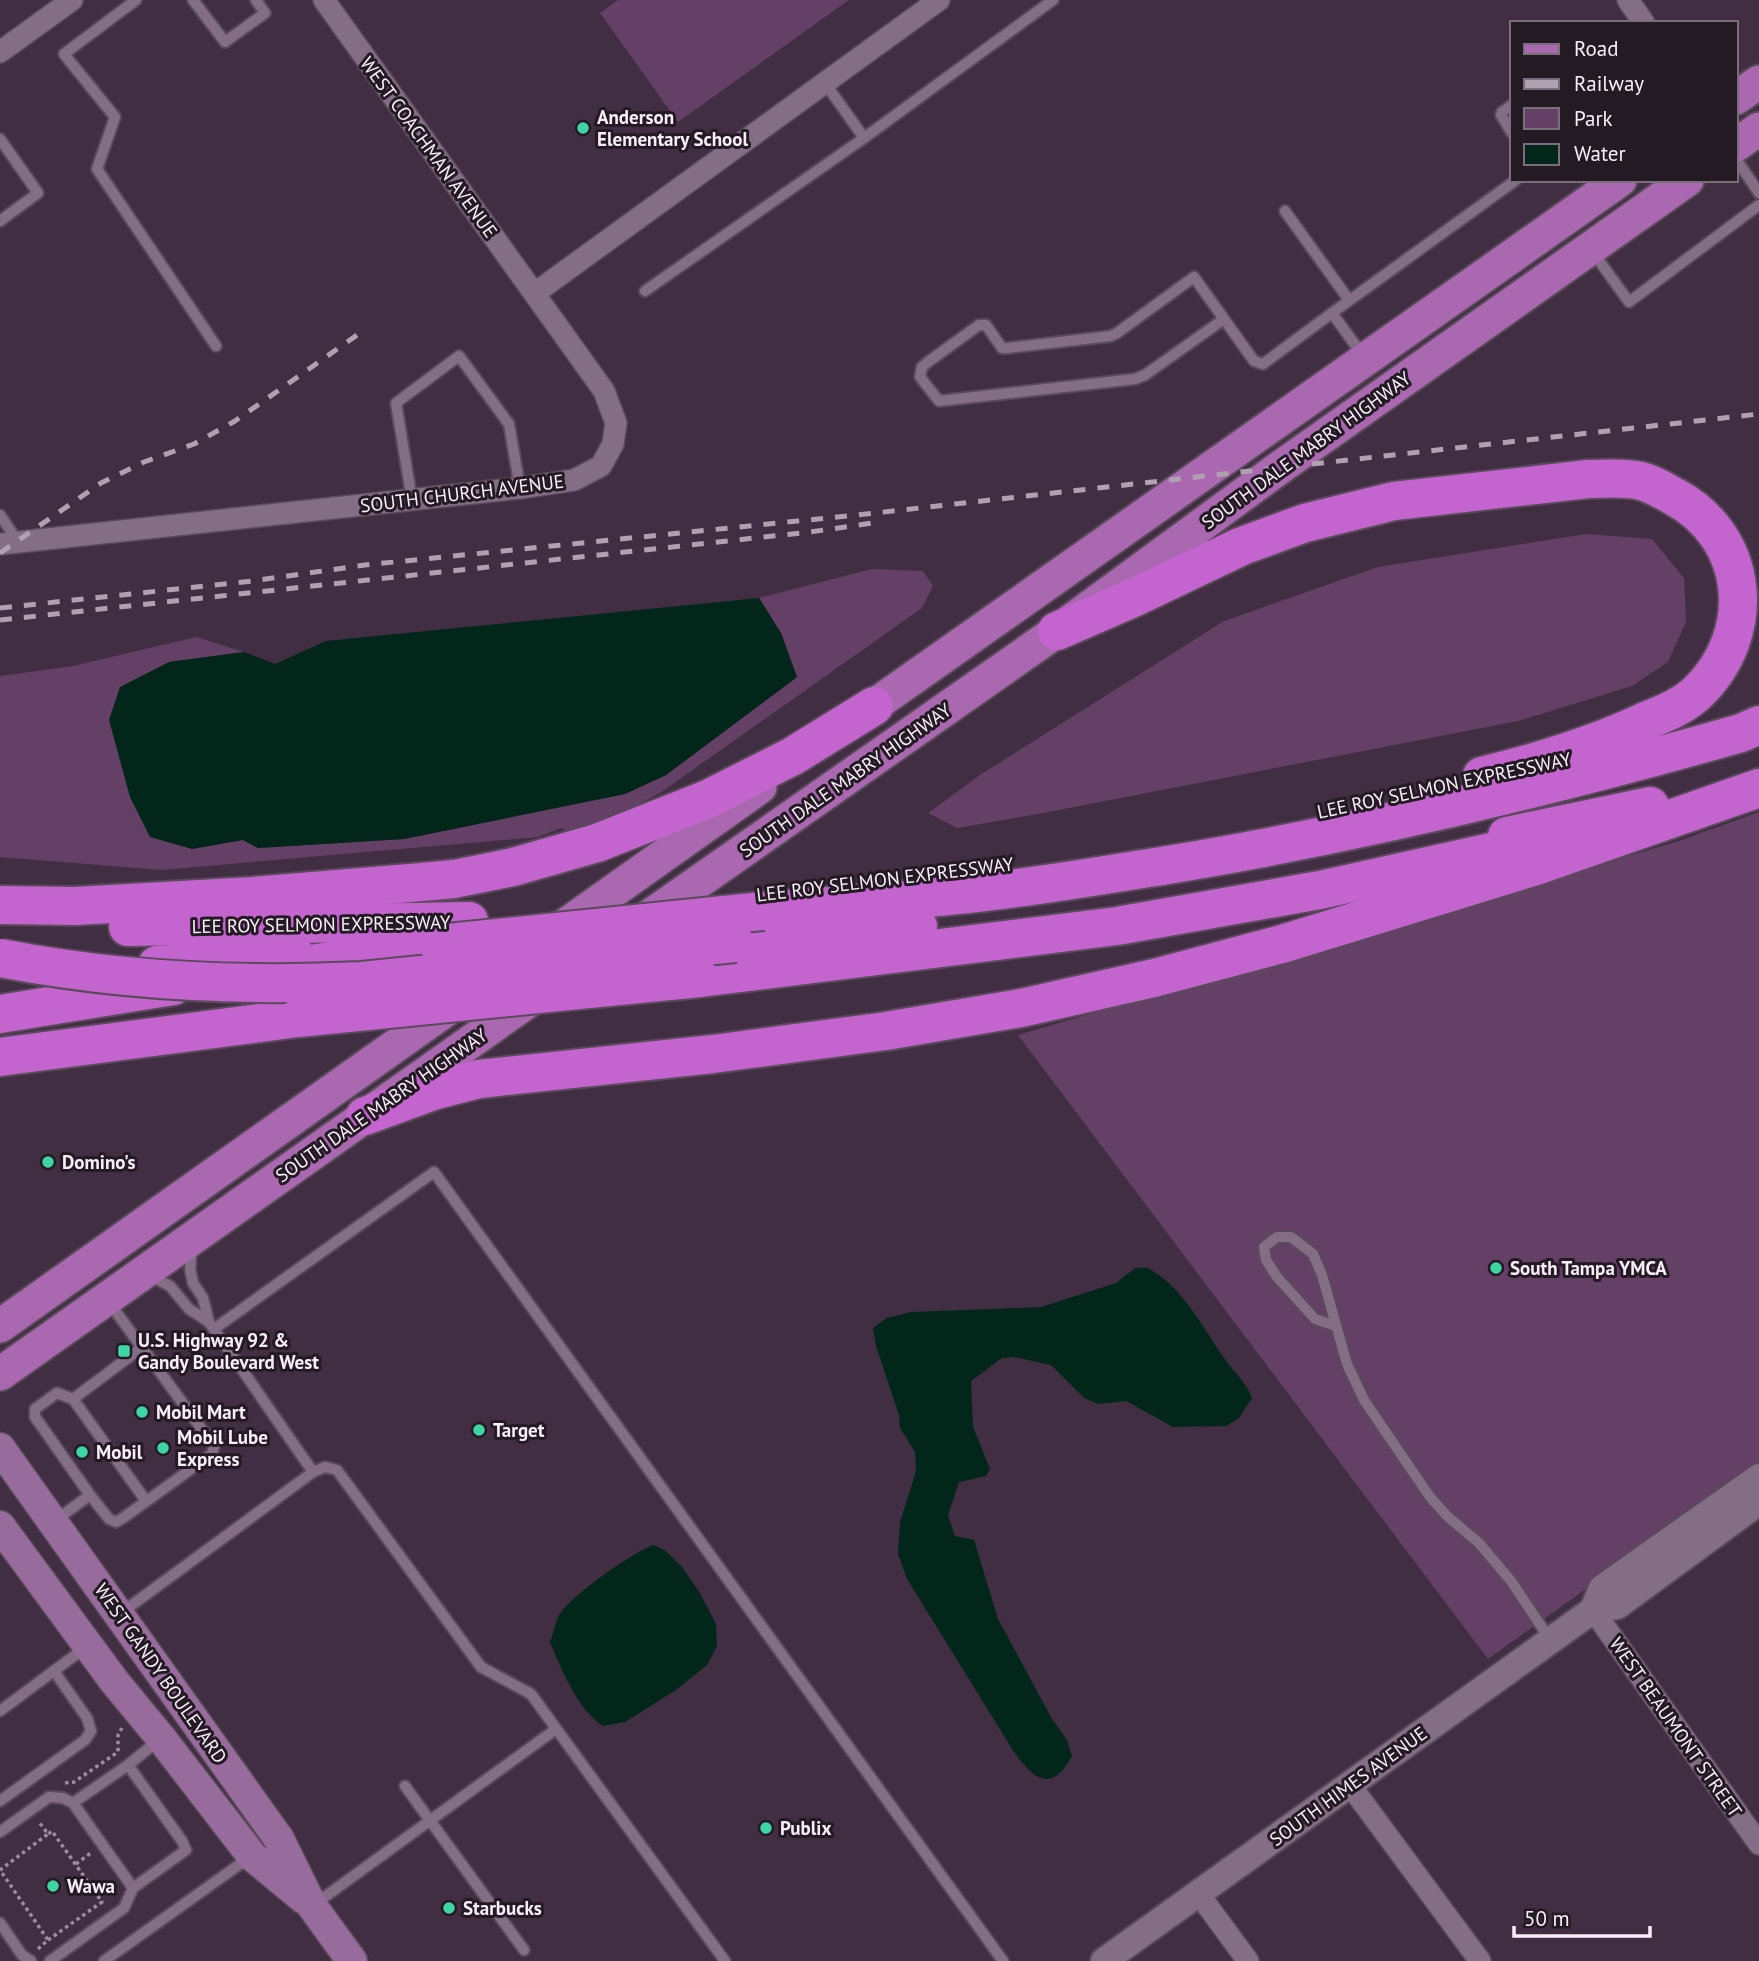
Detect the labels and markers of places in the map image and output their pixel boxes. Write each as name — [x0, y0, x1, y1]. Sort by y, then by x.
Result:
place label: Anderson Elementary School — [597, 105, 748, 151]
marker: Anderson Elementary School — [575, 120, 591, 136]
place label: Domino's — [62, 1150, 136, 1174]
marker: Domino's — [40, 1154, 56, 1170]
place label: South Tampa YMCA — [1510, 1256, 1667, 1280]
marker: South Tampa YMCA — [1488, 1260, 1504, 1276]
place label: U.S. Highway 92 & Gandy Boulevard West — [138, 1328, 319, 1374]
marker: U.S. Highway 92 & Gandy Boulevard West — [116, 1343, 132, 1359]
place label: Mobil Mart — [156, 1400, 246, 1424]
marker: Mobil Mart — [134, 1404, 150, 1420]
place label: Target — [493, 1418, 545, 1442]
marker: Target — [471, 1422, 487, 1438]
place label: Mobil Lube Express — [177, 1425, 268, 1471]
place label: Mobil — [96, 1440, 143, 1464]
marker: Mobil Lube Express — [155, 1440, 171, 1456]
marker: Mobil — [74, 1444, 90, 1460]
place label: Publix — [780, 1816, 831, 1840]
marker: Publix — [758, 1820, 774, 1836]
place label: Wawa — [67, 1874, 115, 1898]
marker: Wawa — [45, 1878, 61, 1894]
place label: Starbucks — [463, 1896, 542, 1920]
marker: Starbucks — [441, 1900, 457, 1916]

